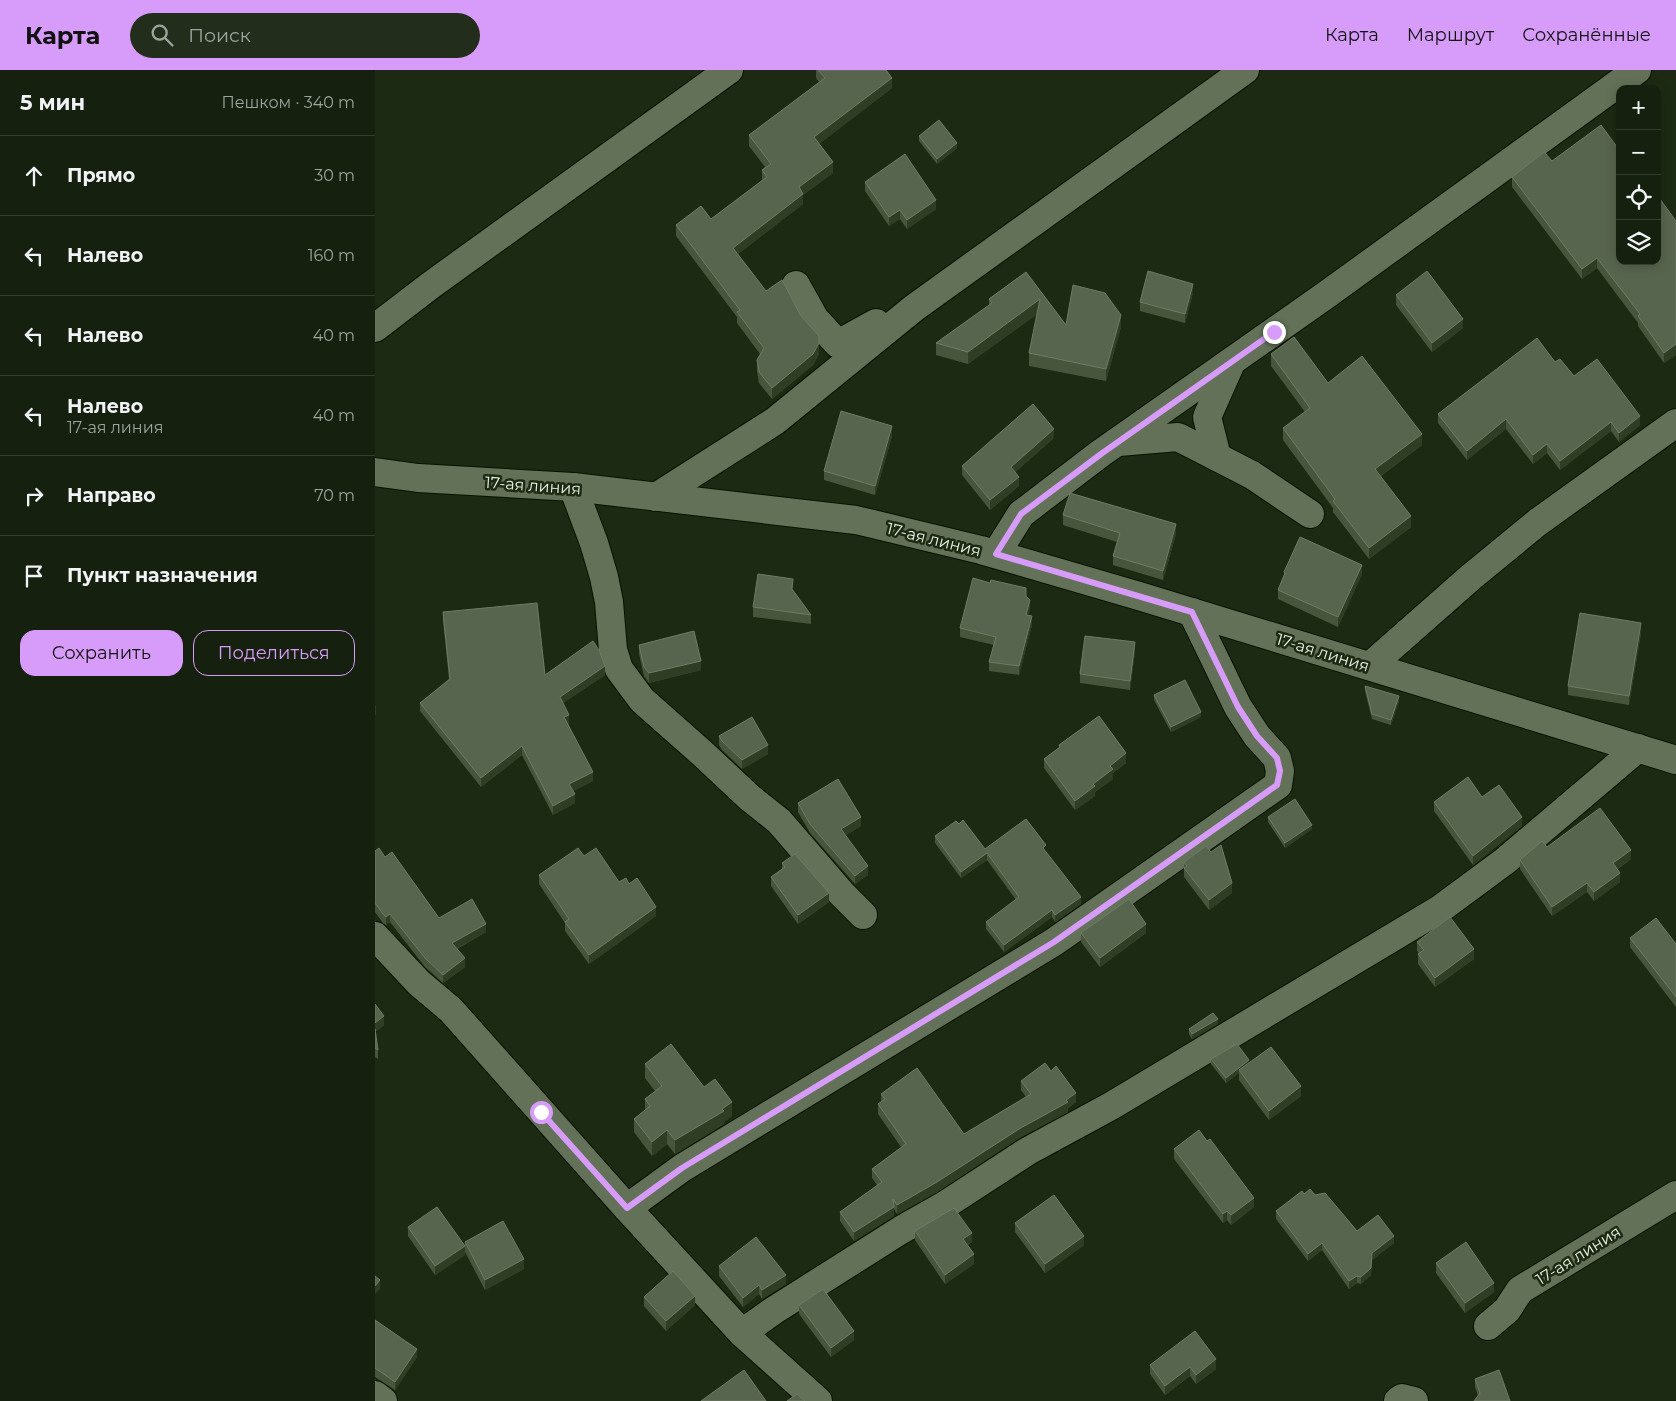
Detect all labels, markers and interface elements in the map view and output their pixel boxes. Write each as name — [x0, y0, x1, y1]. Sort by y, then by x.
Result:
search box — [130, 13, 480, 58]
text: Карта — [25, 21, 100, 50]
icon: search — [148, 21, 176, 49]
text: Поиск — [188, 24, 251, 47]
text: Карта — [1325, 24, 1379, 46]
text: Маршрут — [1407, 24, 1494, 46]
text: Сохранённые — [1522, 24, 1651, 46]
map controls — [1616, 85, 1661, 265]
button: + — [1616, 85, 1661, 130]
text: 5 мин — [20, 90, 85, 115]
text: Пешком · 340 m — [221, 93, 355, 112]
button: − — [1616, 130, 1661, 175]
icon: ahead — [20, 162, 48, 190]
text: Прямо — [67, 164, 135, 187]
text: 30 m — [314, 166, 355, 185]
button: locate — [1616, 175, 1661, 220]
button: layers — [1616, 220, 1661, 265]
icon: left — [20, 242, 48, 270]
text: Налево — [67, 244, 143, 267]
text: 160 m — [308, 246, 355, 265]
route end — [1263, 321, 1286, 344]
icon: left — [20, 322, 48, 350]
text: Налево — [67, 324, 143, 347]
text: 40 m — [313, 326, 355, 345]
text: Налево — [67, 395, 143, 418]
icon: left — [20, 402, 48, 430]
text: 40 m — [313, 406, 355, 425]
text: 17-ая линия — [67, 418, 163, 437]
street label: 17-ая линия — [484, 473, 582, 498]
icon: right — [20, 482, 48, 510]
text: Направо — [67, 484, 156, 507]
text: 70 m — [314, 486, 355, 505]
street label: 17-ая линия — [885, 519, 983, 560]
icon: arrive — [20, 562, 48, 590]
text: Пункт назначения — [67, 564, 258, 587]
street label: 17-ая линия — [1274, 629, 1372, 676]
button: Сохранить — [20, 630, 183, 676]
button: Поделиться — [193, 630, 355, 676]
route start — [530, 1101, 553, 1124]
street label: 17-ая линия — [1532, 1222, 1624, 1289]

